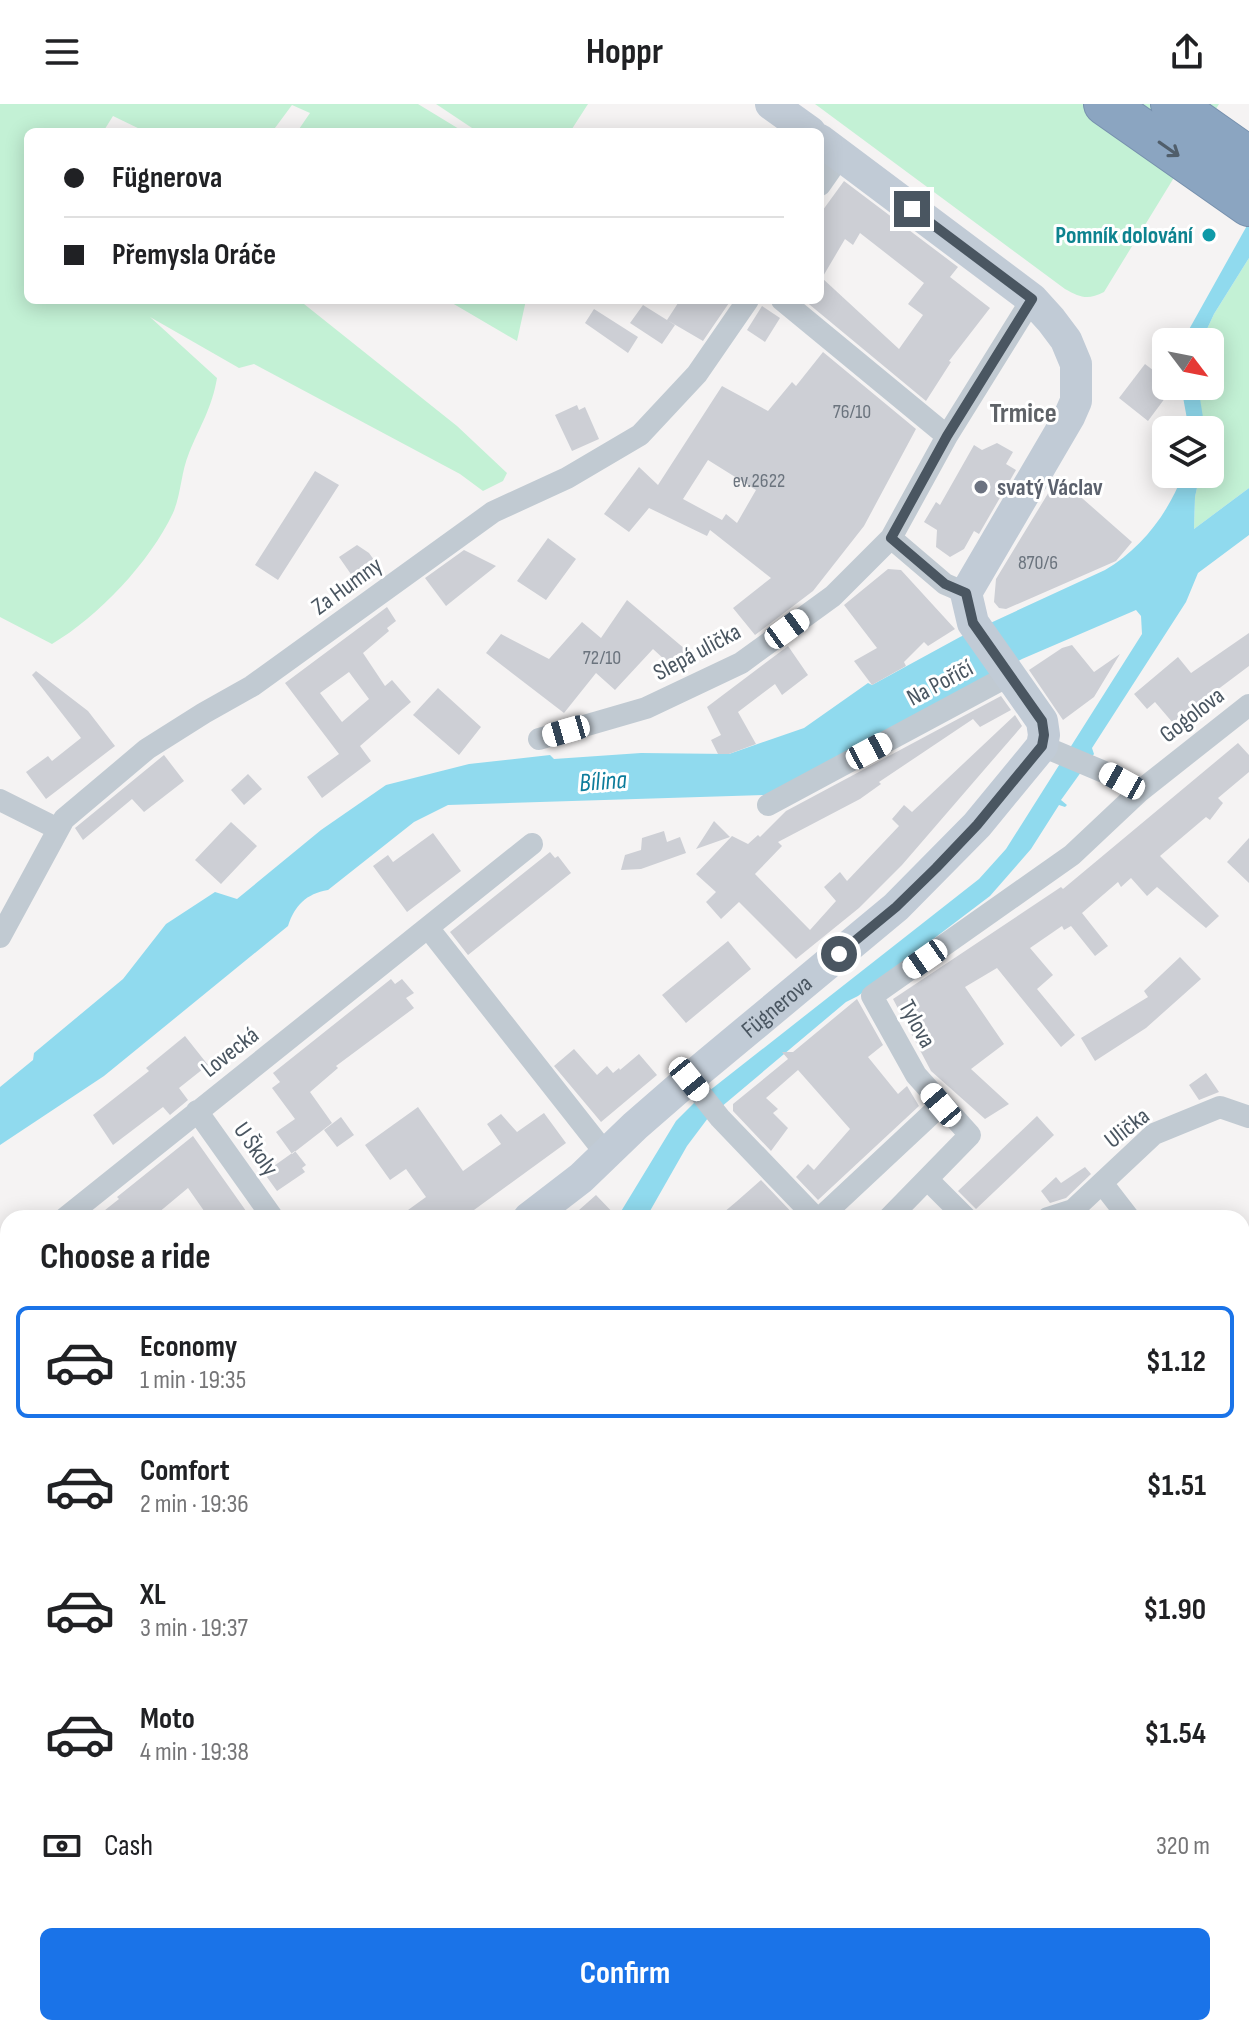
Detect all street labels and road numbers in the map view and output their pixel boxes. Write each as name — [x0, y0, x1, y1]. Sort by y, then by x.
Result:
street label: Za Humny — [306, 551, 388, 621]
street label: Slepá ulička — [648, 617, 746, 687]
street label: Na Poříčí — [902, 653, 979, 712]
street label: Gogolova — [1154, 681, 1230, 749]
street label: Fügnerova — [735, 969, 818, 1044]
street label: Tylova — [892, 995, 942, 1053]
street label: Lovecká — [195, 1021, 265, 1083]
street label: Ulička — [1099, 1101, 1155, 1155]
street label: U Školy — [227, 1117, 285, 1181]

